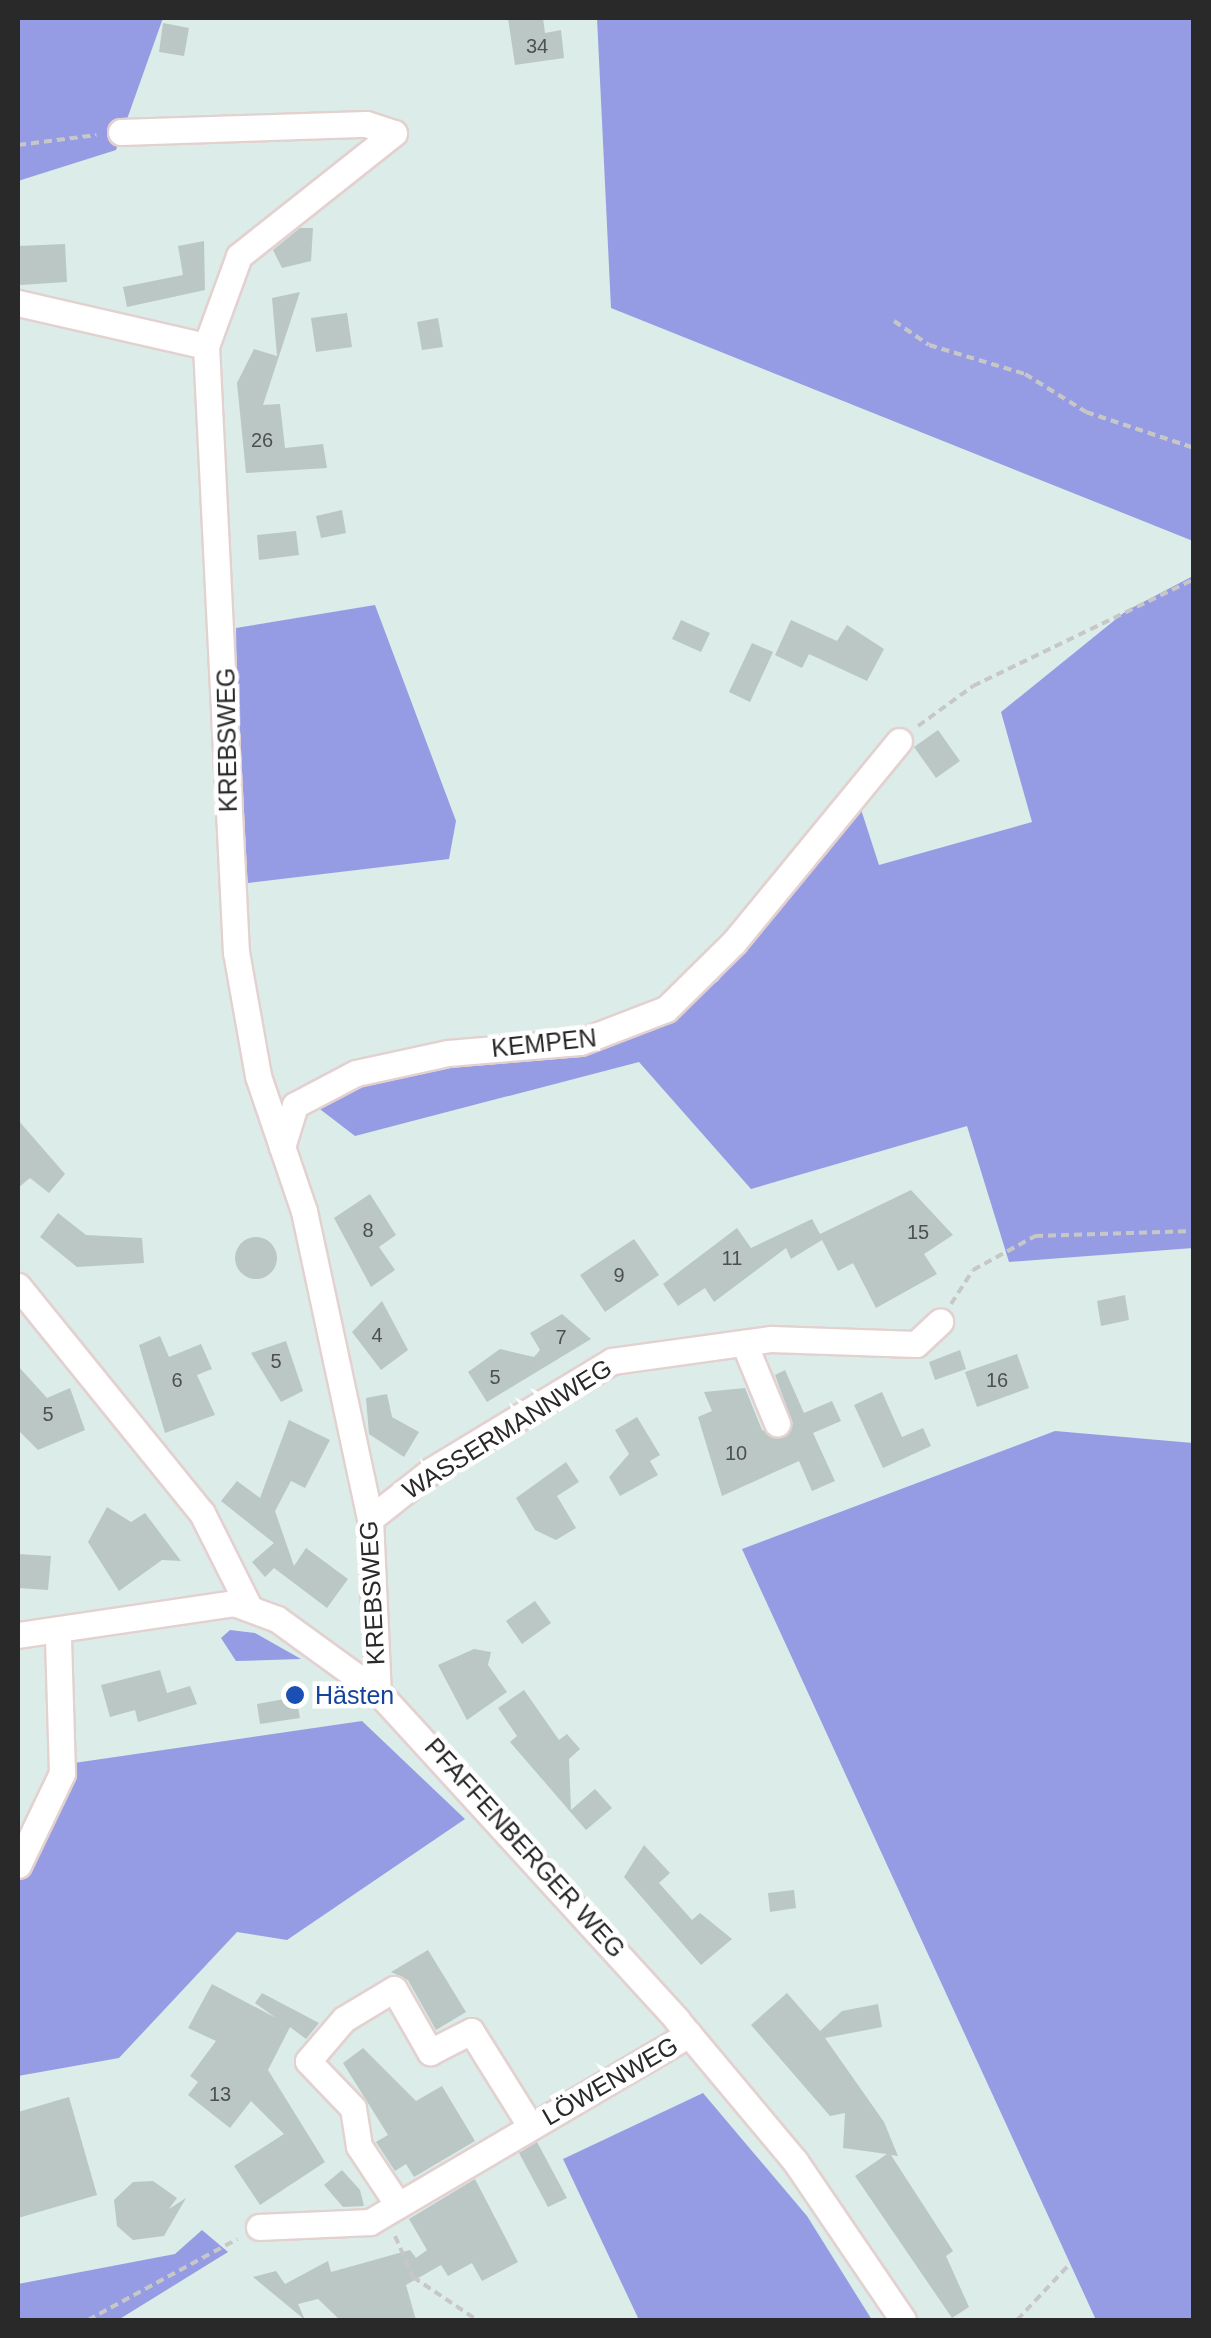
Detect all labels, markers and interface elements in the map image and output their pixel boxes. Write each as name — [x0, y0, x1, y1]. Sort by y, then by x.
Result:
house number: 34 — [526, 34, 548, 58]
house number: 26 — [251, 428, 273, 452]
street label: KREBSWEG — [211, 668, 243, 812]
street label: KEMPEN — [490, 1023, 598, 1063]
house number: 8 — [362, 1218, 374, 1242]
house number: 15 — [907, 1220, 929, 1244]
house number: 11 — [722, 1246, 742, 1270]
house number: 9 — [613, 1263, 625, 1287]
house number: 4 — [371, 1323, 383, 1347]
house number: 7 — [555, 1325, 567, 1349]
house number: 5 — [270, 1349, 282, 1373]
street label: WASSERMANNWEG — [397, 1352, 617, 1506]
house number: 5 — [489, 1365, 501, 1389]
house number: 6 — [171, 1368, 183, 1392]
house number: 16 — [986, 1368, 1008, 1392]
house number: 5 — [42, 1402, 54, 1426]
house number: 10 — [725, 1441, 747, 1465]
street label: KREBSWEG — [353, 1520, 391, 1666]
place label: Hästen — [315, 1680, 394, 1710]
marker: Hästen — [284, 1684, 306, 1706]
street label: PFAFFENBERGER WEG — [419, 1732, 631, 1964]
street label: LÖWENWEG — [537, 2030, 683, 2132]
house number: 13 — [209, 2082, 231, 2106]

